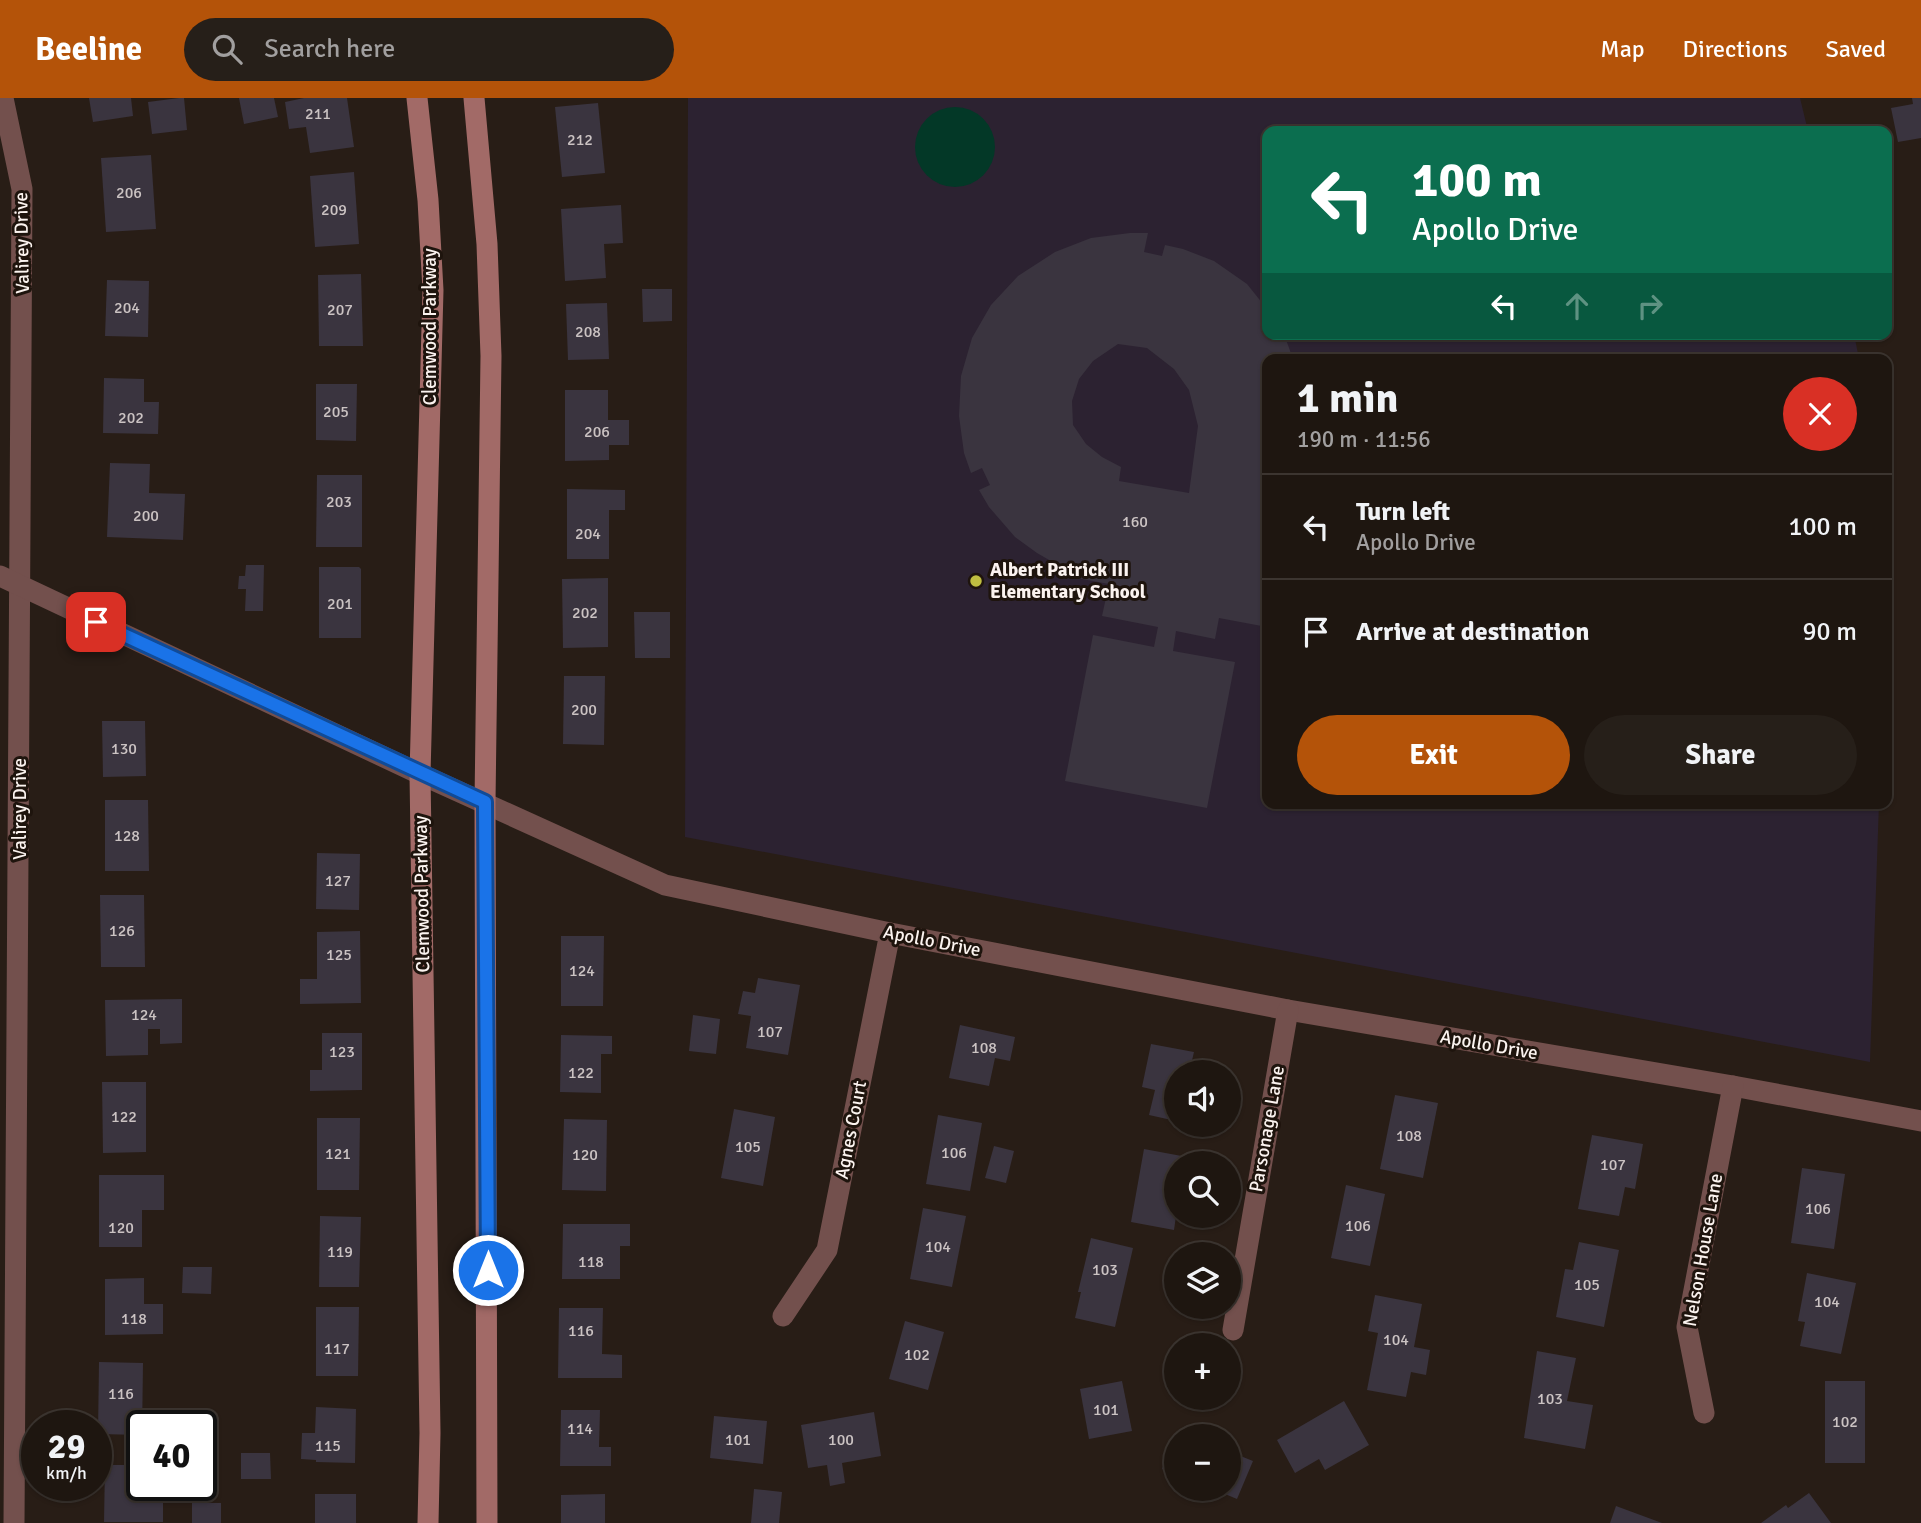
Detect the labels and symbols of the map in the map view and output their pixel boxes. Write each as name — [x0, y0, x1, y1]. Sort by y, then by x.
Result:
house number: 211 — [305, 104, 331, 124]
house number: 212 — [567, 130, 593, 150]
house number: 206 — [116, 183, 142, 203]
street label: Valirey Drive — [9, 192, 35, 294]
house number: 209 — [321, 200, 347, 220]
street label: Clemwood Parkway — [418, 248, 442, 406]
house number: 204 — [114, 298, 140, 318]
house number: 207 — [327, 300, 353, 320]
house number: 208 — [575, 322, 601, 342]
house number: 205 — [323, 402, 349, 422]
house number: 202 — [118, 408, 144, 428]
house number: 206 — [584, 422, 610, 442]
house number: 203 — [326, 492, 352, 512]
house number: 200 — [133, 506, 159, 526]
house number: 160 — [1122, 512, 1148, 532]
house number: 204 — [575, 524, 601, 544]
place label: Albert Patrick III Elementary School — [990, 558, 1146, 604]
marker: Albert Patrick III Elementary School — [968, 573, 984, 589]
pin — [66, 592, 126, 652]
house number: 201 — [327, 594, 353, 614]
house number: 202 — [572, 603, 598, 623]
house number: 200 — [571, 700, 597, 720]
house number: 130 — [111, 739, 137, 759]
street label: Valirey Drive — [8, 758, 32, 860]
street label: Clemwood Parkway — [409, 815, 435, 973]
house number: 128 — [114, 826, 140, 846]
house number: 127 — [325, 871, 351, 891]
street label: Apollo Drive — [881, 920, 983, 962]
house number: 126 — [109, 921, 135, 941]
house number: 125 — [326, 945, 352, 965]
house number: 124 — [569, 961, 595, 981]
house number: 124 — [131, 1005, 157, 1025]
house number: 107 — [757, 1022, 783, 1042]
street label: Apollo Drive — [1438, 1025, 1540, 1065]
house number: 108 — [971, 1038, 997, 1058]
house number: 123 — [329, 1042, 355, 1062]
house number: 122 — [568, 1063, 594, 1083]
street label: Parsonage Lane — [1244, 1064, 1290, 1194]
street label: Agnes Court — [830, 1079, 872, 1181]
house number: 122 — [111, 1107, 137, 1127]
house number: 108 — [1396, 1126, 1422, 1146]
house number: 105 — [735, 1137, 761, 1157]
house number: 106 — [941, 1143, 967, 1163]
house number: 121 — [325, 1144, 351, 1164]
house number: 120 — [572, 1145, 598, 1165]
house number: 107 — [1600, 1155, 1626, 1175]
street label: Nelson House Lane — [1678, 1172, 1728, 1328]
house number: 106 — [1805, 1199, 1831, 1219]
house number: 106 — [1345, 1216, 1371, 1236]
house number: 120 — [108, 1218, 134, 1238]
position arrow — [451, 1233, 525, 1307]
house number: 104 — [925, 1237, 951, 1257]
house number: 119 — [327, 1242, 353, 1262]
house number: 118 — [578, 1252, 604, 1272]
house number: 103 — [1092, 1260, 1118, 1280]
house number: 105 — [1574, 1275, 1600, 1295]
house number: 104 — [1814, 1292, 1840, 1312]
house number: 118 — [121, 1309, 147, 1329]
house number: 116 — [568, 1321, 594, 1341]
house number: 104 — [1383, 1330, 1409, 1350]
house number: 117 — [324, 1339, 350, 1359]
house number: 102 — [904, 1345, 930, 1365]
house number: 116 — [108, 1384, 134, 1404]
house number: 103 — [1537, 1389, 1563, 1409]
house number: 101 — [1093, 1400, 1119, 1420]
speed limit sign: 40 — [126, 1410, 217, 1501]
house number: 102 — [1832, 1412, 1858, 1432]
house number: 114 — [567, 1419, 593, 1439]
house number: 101 — [725, 1430, 751, 1450]
house number: 100 — [828, 1430, 854, 1450]
house number: 115 — [315, 1436, 341, 1456]

